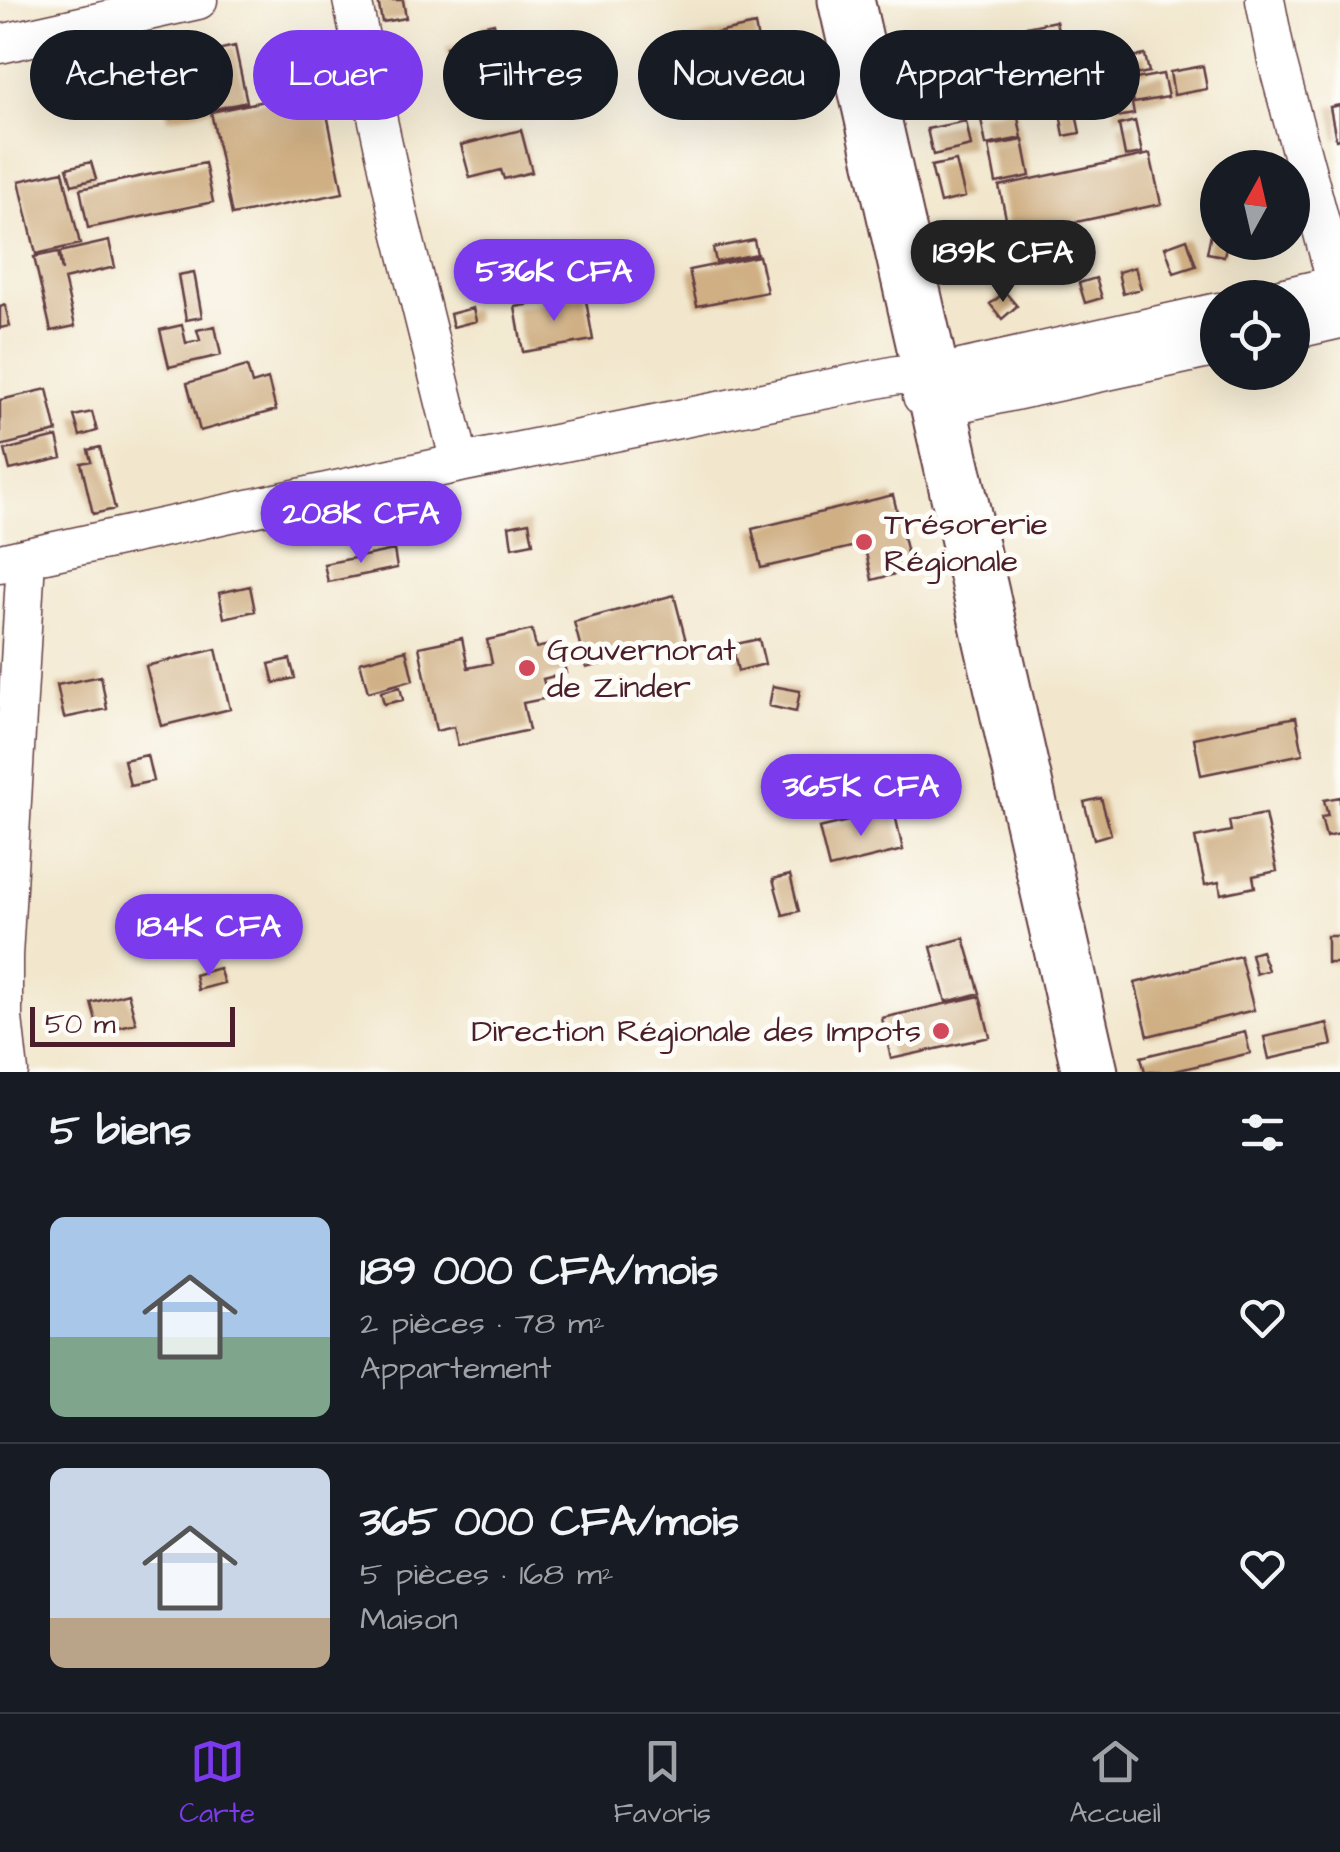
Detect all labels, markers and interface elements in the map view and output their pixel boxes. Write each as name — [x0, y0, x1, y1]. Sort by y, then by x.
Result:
chip: Acheter — [30, 30, 233, 120]
chip: Louer — [253, 30, 423, 120]
chip: Filtres — [443, 30, 618, 120]
chip: Nouveau — [638, 30, 840, 120]
chip: Appartement — [860, 30, 1140, 120]
north arrow — [1200, 150, 1310, 260]
map controls — [1200, 150, 1310, 390]
pin: 189K CFA — [900, 220, 1106, 305]
text: 189K CFA — [933, 230, 1073, 275]
pin: 536K CFA — [451, 239, 657, 324]
text: 536K CFA — [476, 249, 632, 294]
button: locate — [1200, 280, 1310, 390]
pin: 208K CFA — [258, 481, 464, 566]
text: 208K CFA — [283, 491, 439, 536]
place label: Trésorerie Régionale — [884, 502, 1048, 584]
marker: Trésorerie Régionale — [853, 531, 875, 553]
place label: Gouvernorat de Zinder — [547, 628, 736, 710]
marker: Gouvernorat de Zinder — [516, 657, 538, 679]
pin: 365K CFA — [758, 754, 964, 839]
text: 365K CFA — [783, 764, 939, 809]
pin: 184K CFA — [106, 894, 312, 979]
text: 184K CFA — [137, 904, 281, 949]
scale bar — [30, 1002, 235, 1046]
text: 50 m — [45, 1005, 116, 1044]
place label: Direction Régionale des Impots — [472, 1009, 921, 1054]
marker: Direction Régionale des Impots — [930, 1020, 952, 1042]
text: 5 biens — [50, 1103, 191, 1161]
icon: filters — [1235, 1105, 1290, 1160]
text: 189 000 CFA/mois — [360, 1243, 718, 1301]
icon: home — [130, 1257, 250, 1377]
icon: heart — [1235, 1290, 1290, 1345]
text: 2 pièces · 78 m² — [360, 1301, 605, 1346]
text: Appartement — [360, 1346, 551, 1391]
text: 365 000 CFA/mois — [360, 1494, 739, 1552]
icon: home — [130, 1508, 250, 1628]
icon: heart — [1235, 1541, 1290, 1596]
text: 5 pièces · 168 m² — [360, 1552, 614, 1597]
text: Maison — [360, 1597, 458, 1642]
tab: Carte — [179, 1734, 255, 1833]
tab: Favoris — [613, 1734, 711, 1833]
tab: Accueil — [1069, 1734, 1161, 1833]

